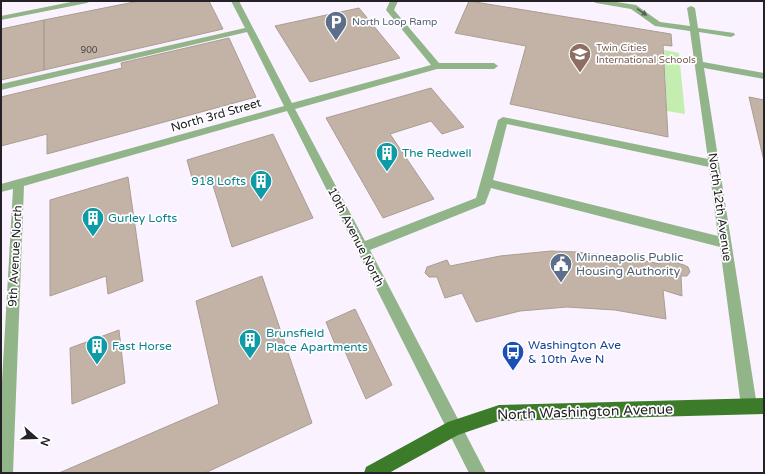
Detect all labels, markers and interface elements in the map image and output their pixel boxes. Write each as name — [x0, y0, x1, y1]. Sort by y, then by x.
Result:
one-way arrow — [637, 8, 647, 16]
parking icon: North Loop Ramp — [323, 9, 349, 42]
place label: North Loop Ramp — [352, 16, 437, 28]
school or university icon: Twin Cities International Schools — [567, 41, 593, 74]
place label: Twin Cities International Schools — [596, 42, 696, 66]
house number: 900 — [81, 45, 98, 56]
street label: North 3rd Street — [169, 95, 263, 135]
building icon: The Redwell — [374, 140, 400, 173]
place label: The Redwell — [402, 146, 472, 160]
street label: North 12th Avenue — [705, 152, 735, 262]
building icon: 918 Lofts — [248, 168, 274, 201]
place label: 918 Lofts — [191, 174, 246, 188]
street label: 10th Avenue North — [325, 185, 387, 289]
street label: 9th Avenue North — [5, 205, 25, 307]
building icon: Gurley Lofts — [80, 205, 106, 238]
place label: Gurley Lofts — [108, 211, 177, 225]
place label: Minneapolis Public Housing Authority — [576, 250, 684, 278]
public building icon: Minneapolis Public Housing Authority — [548, 251, 574, 284]
place label: Brunsfield Place Apartments — [266, 326, 368, 354]
building icon: Brunsfield Place Apartments — [237, 327, 263, 360]
building icon: Fast Horse — [84, 333, 110, 366]
place label: Washington Ave & 10th Ave N — [528, 338, 621, 366]
place label: Fast Horse — [112, 339, 172, 353]
bus stop icon: Washington Ave & 10th Ave N — [500, 339, 526, 372]
street label: North Washington Avenue — [497, 400, 673, 424]
north arrow — [16, 418, 56, 458]
text: N — [37, 435, 53, 448]

